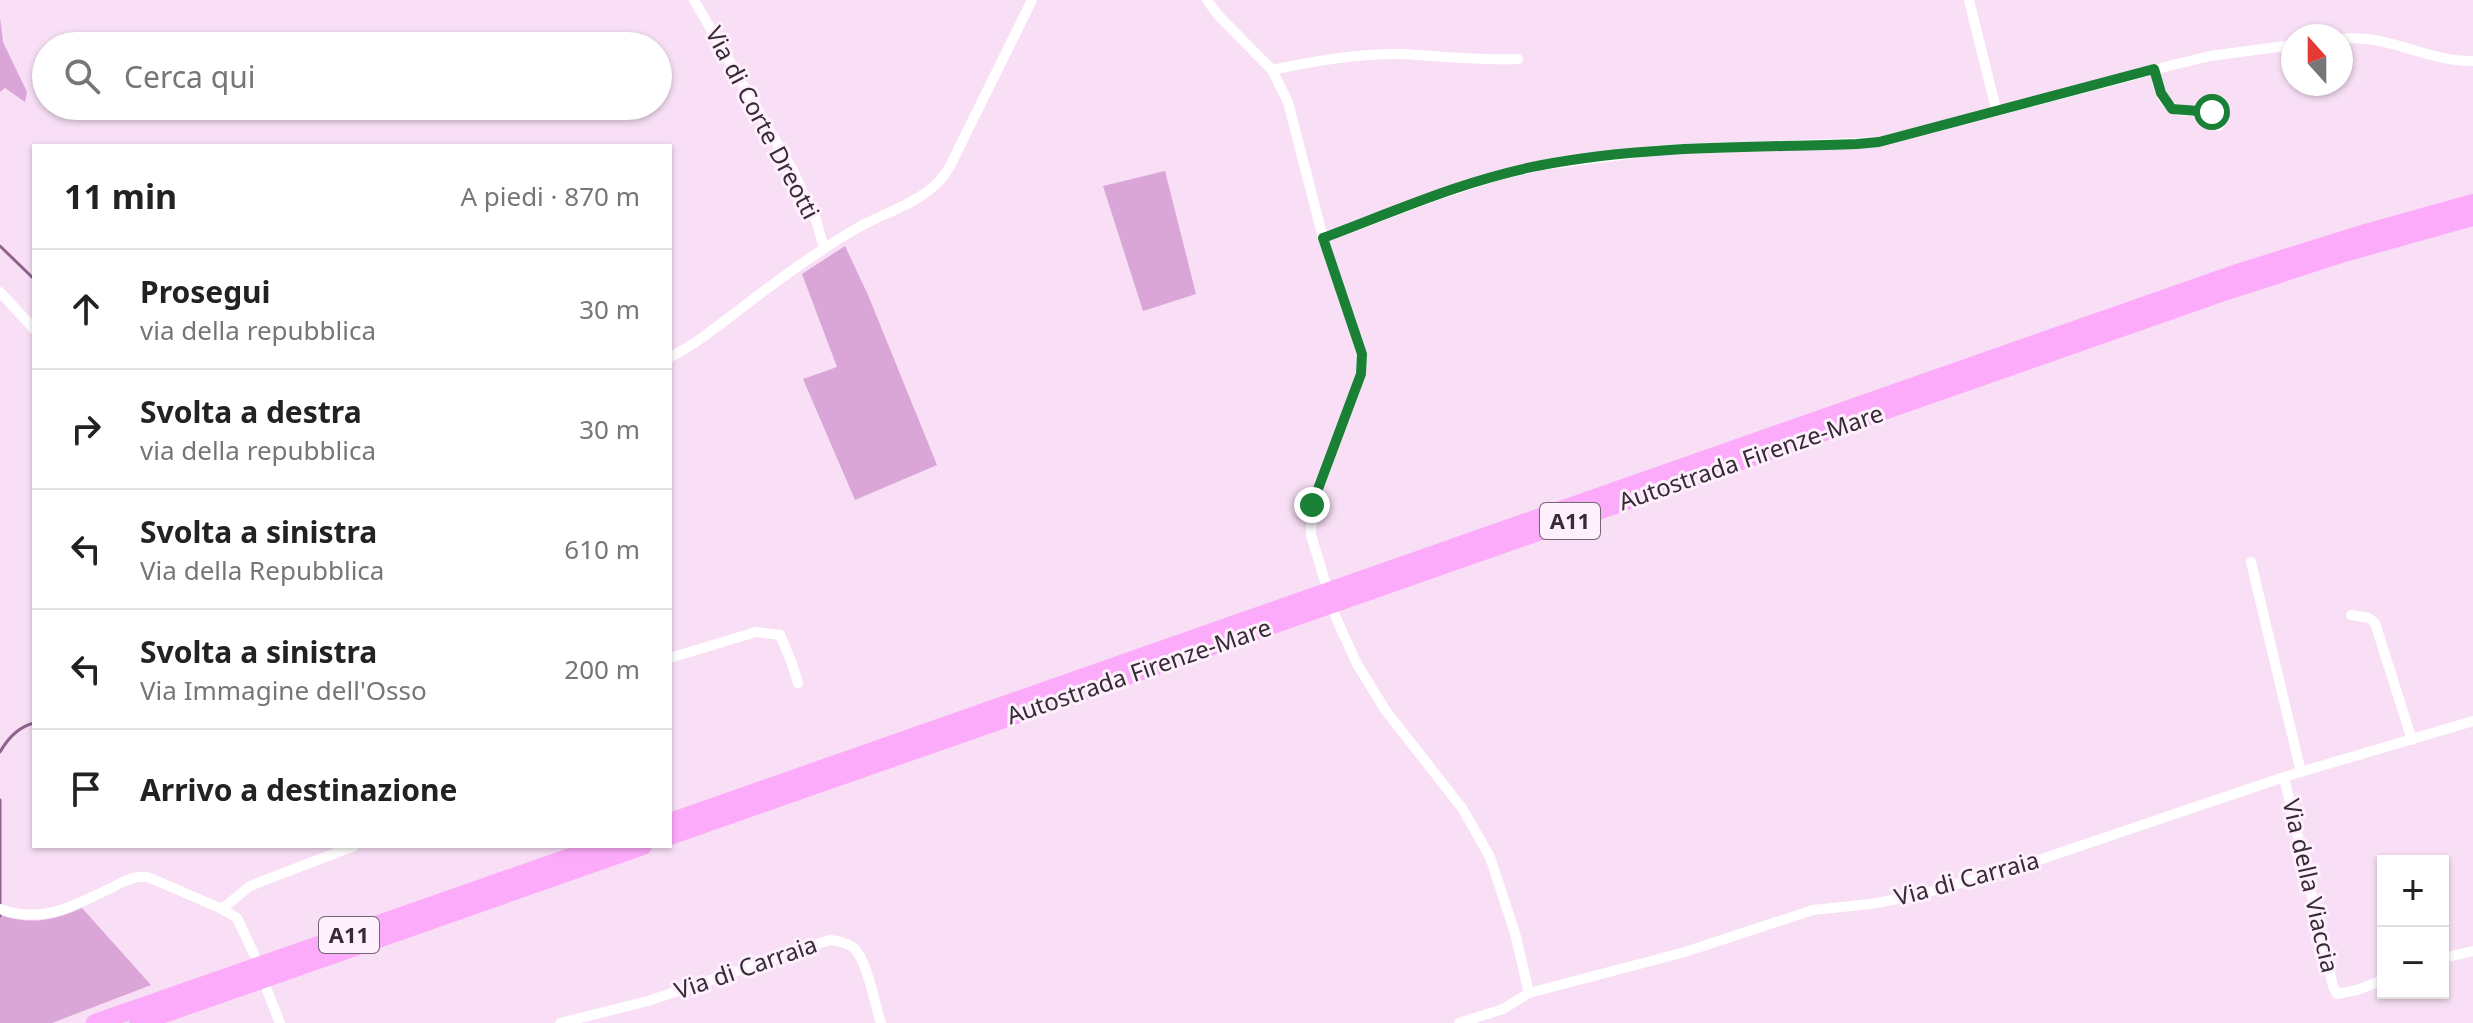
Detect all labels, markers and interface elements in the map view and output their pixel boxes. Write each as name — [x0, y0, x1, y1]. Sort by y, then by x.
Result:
street label: Via di Corte Dreotti — [699, 20, 828, 225]
north arrow — [2281, 24, 2353, 96]
search box — [32, 32, 672, 120]
icon: search — [60, 54, 104, 98]
text: Cerca qui — [124, 56, 255, 97]
route start — [2194, 94, 2230, 130]
text: 11 min — [64, 173, 177, 219]
text: A piedi · 870 m — [460, 178, 640, 214]
text: Prosegui — [140, 271, 271, 312]
icon: ahead — [64, 287, 108, 331]
text: 30 m — [579, 291, 640, 327]
text: via della repubblica — [140, 312, 376, 348]
text: Svolta a destra — [140, 391, 362, 432]
street label: Autostrada Firenze-Mare — [1614, 396, 1887, 517]
icon: right — [64, 407, 108, 451]
text: 30 m — [579, 411, 640, 447]
text: via della repubblica — [140, 432, 376, 468]
route end — [1294, 487, 1330, 523]
road number: A11 — [1540, 503, 1600, 539]
text: Svolta a sinistra — [140, 511, 377, 552]
icon: left — [64, 527, 108, 571]
text: 610 m — [564, 531, 640, 567]
text: Via della Repubblica — [140, 552, 384, 588]
street label: Autostrada Firenze-Mare — [1002, 610, 1275, 731]
text: Svolta a sinistra — [140, 631, 377, 672]
icon: left — [64, 647, 108, 691]
text: 200 m — [564, 651, 640, 687]
text: Via Immagine dell'Osso — [140, 672, 427, 708]
icon: arrive — [64, 767, 108, 811]
text: Arrivo a destinazione — [140, 769, 457, 810]
street label: Via della Viaccia — [2275, 796, 2347, 976]
street label: Via di Carraia — [1891, 842, 2043, 913]
map controls — [2377, 855, 2449, 999]
button: + — [2377, 855, 2449, 927]
road number: A11 — [319, 917, 379, 953]
street label: Via di Carraia — [670, 927, 821, 1006]
button: − — [2377, 927, 2449, 999]

